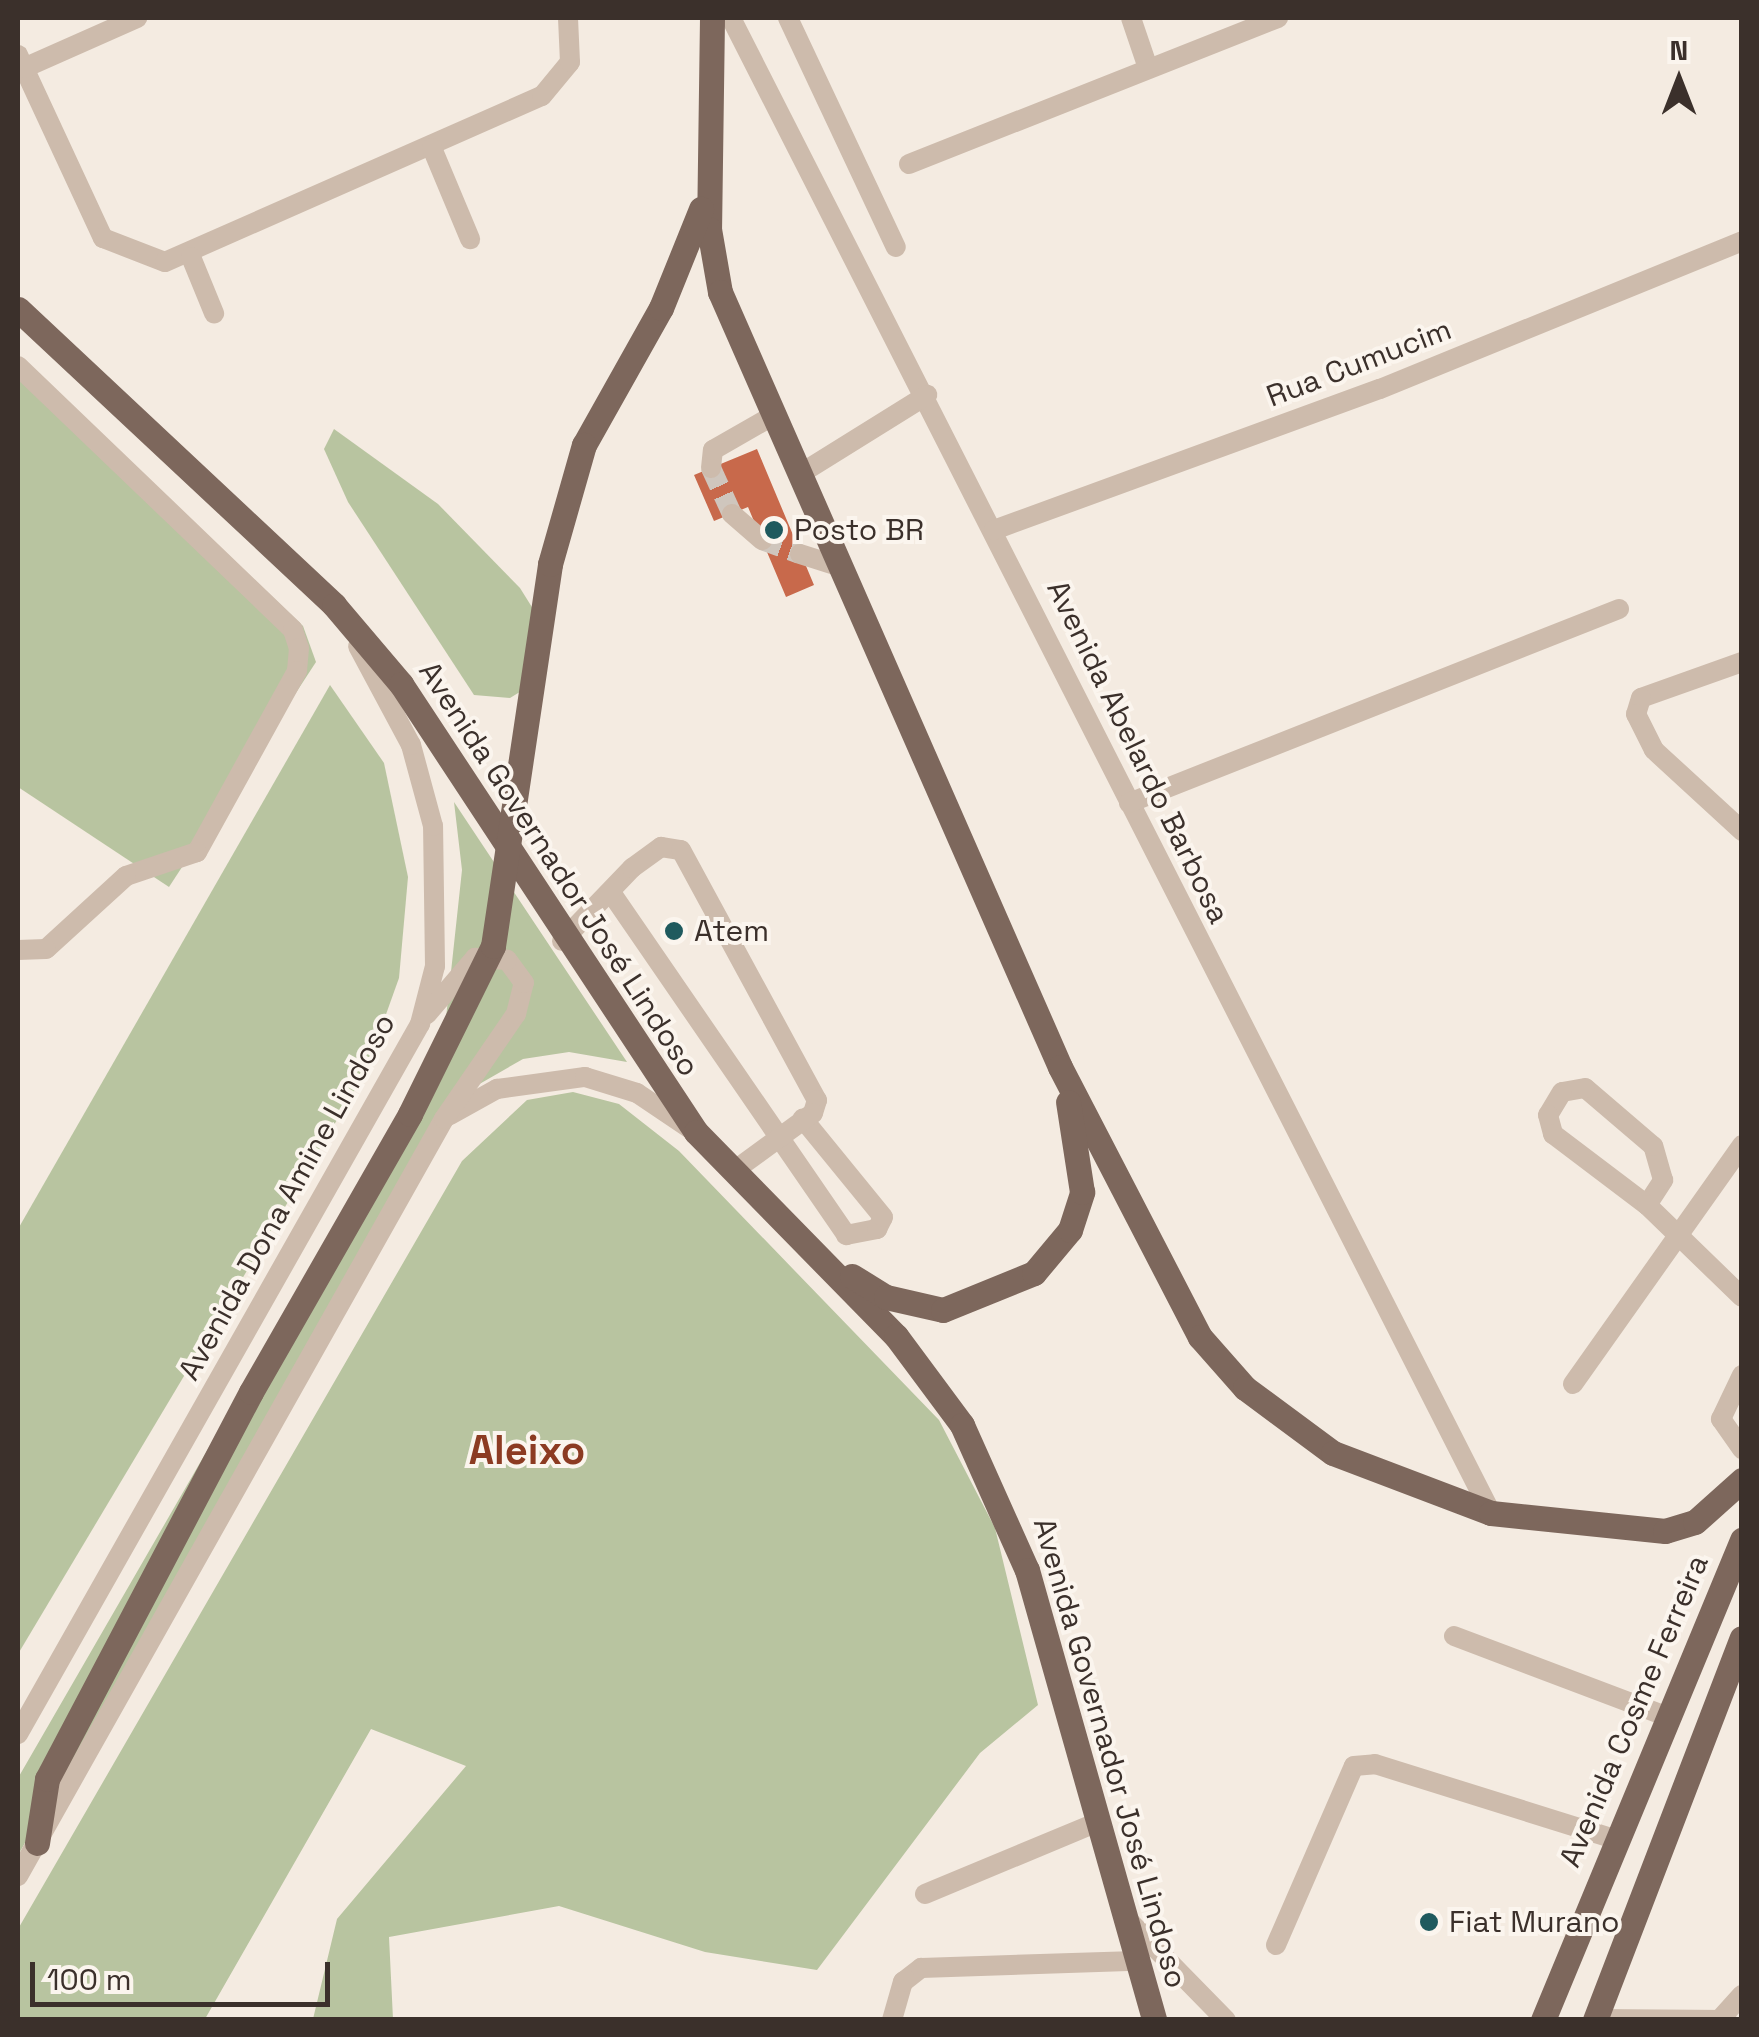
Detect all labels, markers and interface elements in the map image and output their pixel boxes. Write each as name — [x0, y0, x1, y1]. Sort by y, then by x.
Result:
north arrow — [1629, 30, 1729, 130]
text: N — [1670, 32, 1688, 68]
street label: Rua Cumucim — [1262, 311, 1456, 415]
place label: Posto BR — [794, 512, 924, 548]
marker: Posto BR — [763, 519, 785, 541]
street label: Avenida Abelardo Barbosa — [1039, 574, 1237, 930]
street label: Avenida Governador José Lindoso — [411, 655, 707, 1083]
place label: Atem — [694, 913, 769, 949]
marker: Atem — [663, 920, 685, 942]
street label: Avenida Dona Amine Lindoso — [171, 1007, 403, 1387]
district label: Aleixo — [469, 1427, 585, 1475]
street label: Avenida Governador José Lindoso — [1026, 1514, 1194, 1992]
street label: Avenida Cosme Ferreira — [1552, 1550, 1716, 1872]
place label: Fiat Murano — [1449, 1904, 1620, 1940]
marker: Fiat Murano — [1418, 1911, 1440, 1933]
scale bar — [35, 1942, 335, 2004]
text: 100 m — [47, 1960, 132, 1999]

